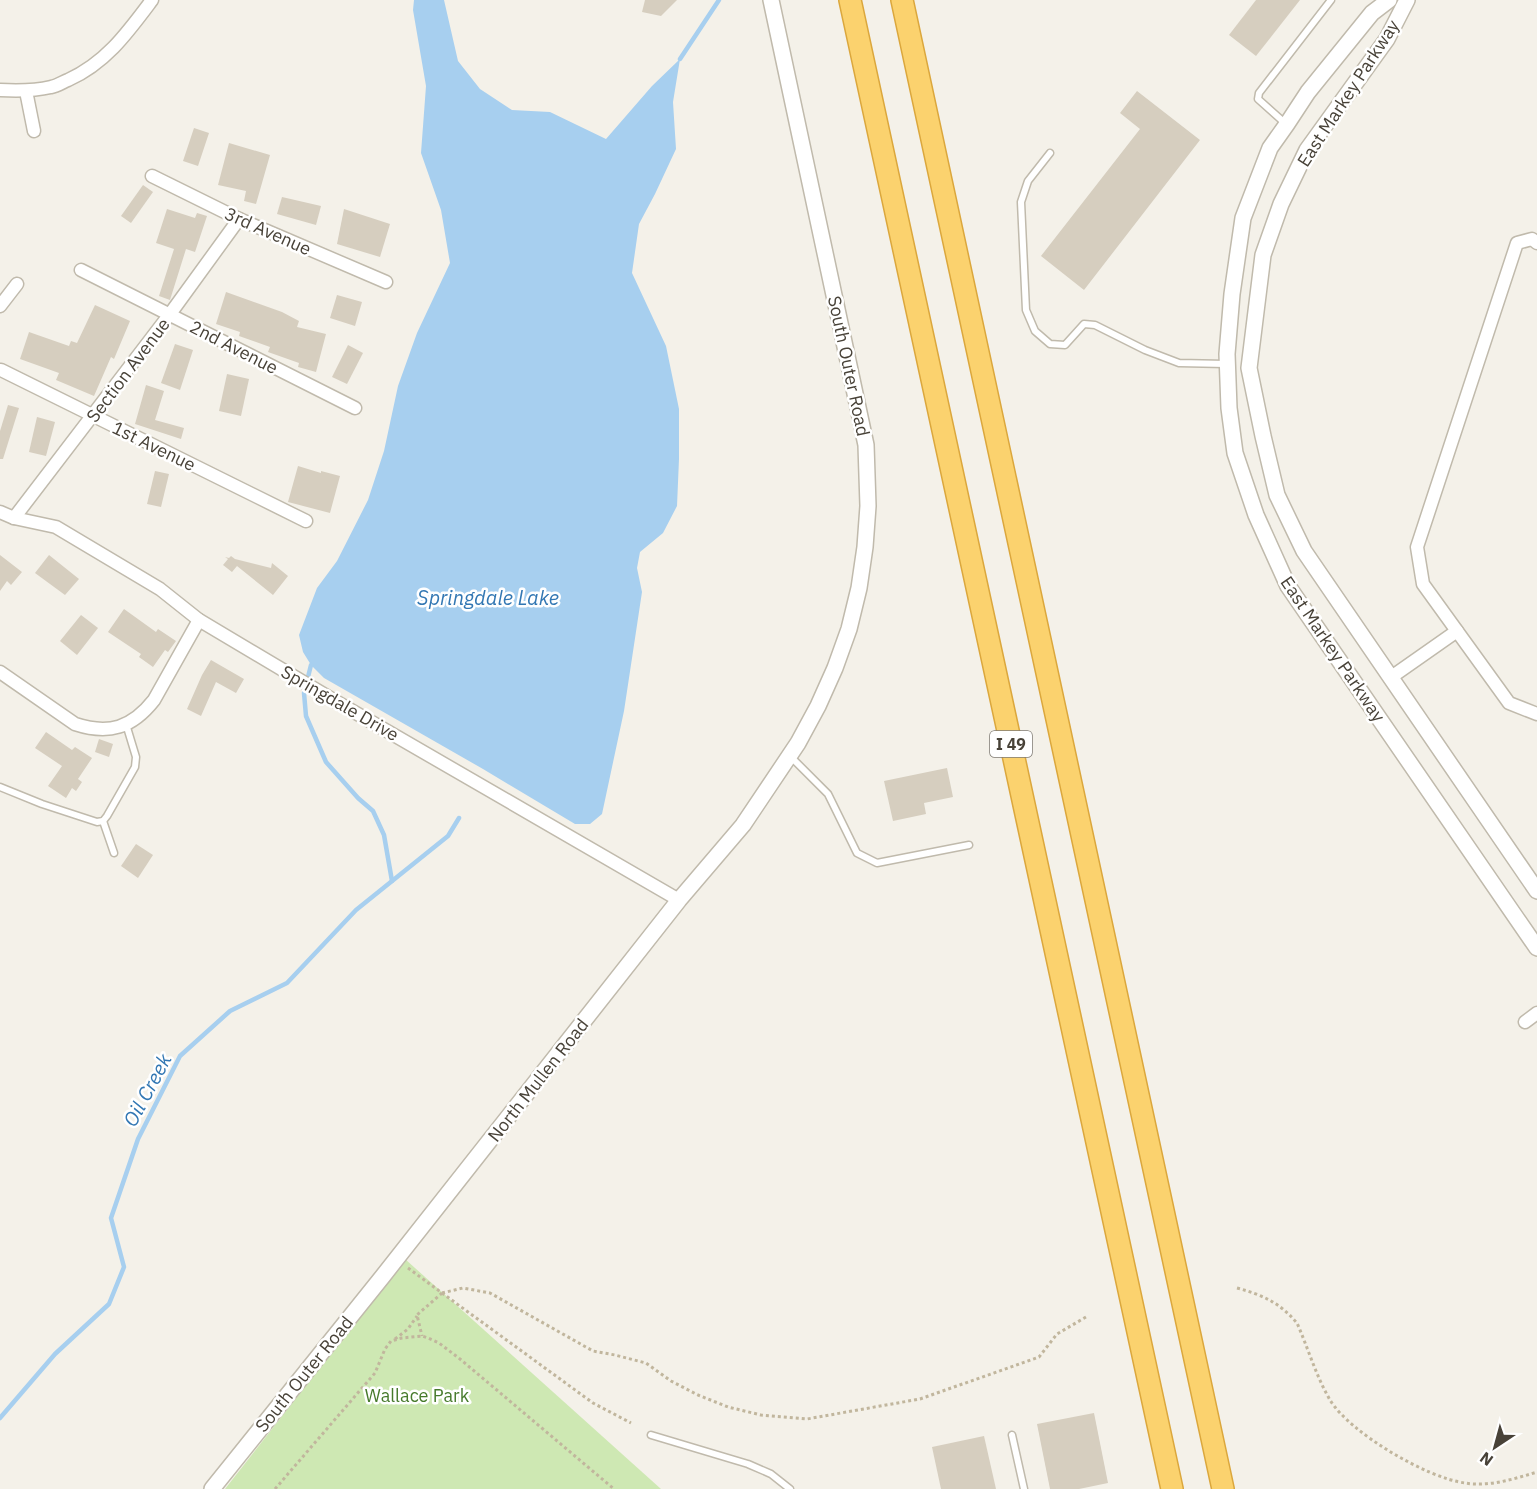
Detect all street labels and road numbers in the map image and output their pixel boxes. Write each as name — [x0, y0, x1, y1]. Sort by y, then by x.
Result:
street label: East Markey Parkway — [1292, 15, 1404, 171]
street label: 3rd Avenue — [221, 202, 315, 260]
street label: South Outer Road — [823, 294, 875, 438]
street label: Section Avenue — [81, 313, 175, 427]
street label: 2nd Avenue — [186, 315, 282, 379]
street label: 1st Avenue — [108, 416, 200, 476]
street label: East Markey Parkway — [1276, 572, 1390, 726]
street label: Springdale Drive — [277, 660, 403, 746]
road number: I 49 — [990, 731, 1032, 757]
street label: North Mullen Road — [483, 1014, 593, 1146]
street label: South Outer Road — [250, 1311, 358, 1437]

